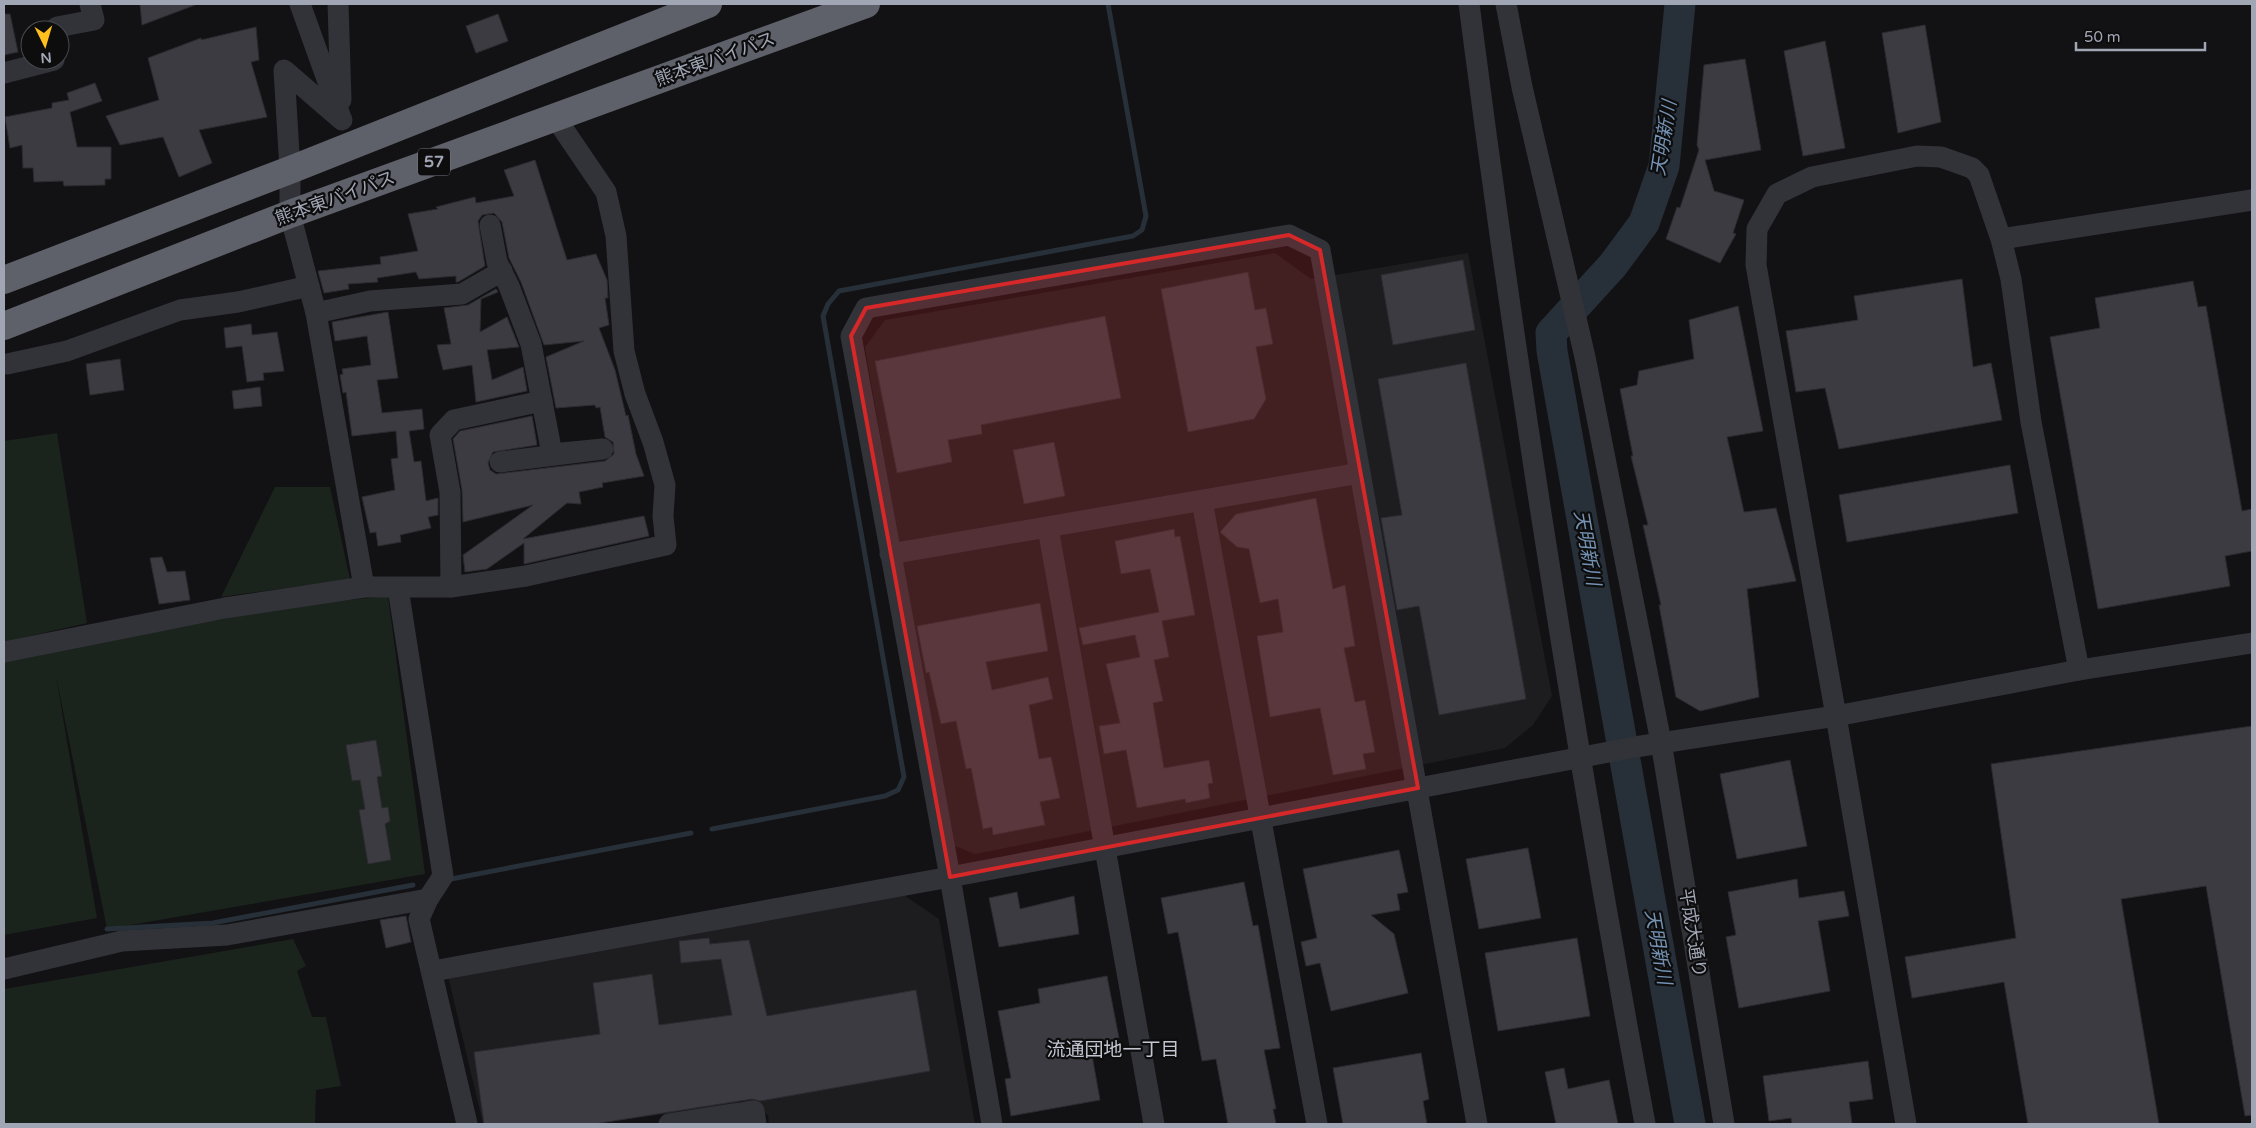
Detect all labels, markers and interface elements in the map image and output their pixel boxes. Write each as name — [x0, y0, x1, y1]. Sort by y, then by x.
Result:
north arrow — [20, 20, 70, 70]
scale bar — [2076, 20, 2205, 52]
street label: 熊本東バイパス — [652, 27, 778, 91]
text: 50 m — [2084, 28, 2121, 46]
text: N — [40, 48, 52, 66]
water label: 天明新川 — [1647, 97, 1681, 177]
road number: 57 — [418, 148, 450, 176]
street label: 熊本東バイパス — [272, 166, 398, 230]
water label: 天明新川 — [1570, 509, 1605, 589]
street label: 平成大通り — [1675, 887, 1711, 979]
water label: 天明新川 — [1641, 908, 1676, 988]
district label: 流通団地一丁目 — [1046, 1039, 1180, 1061]

